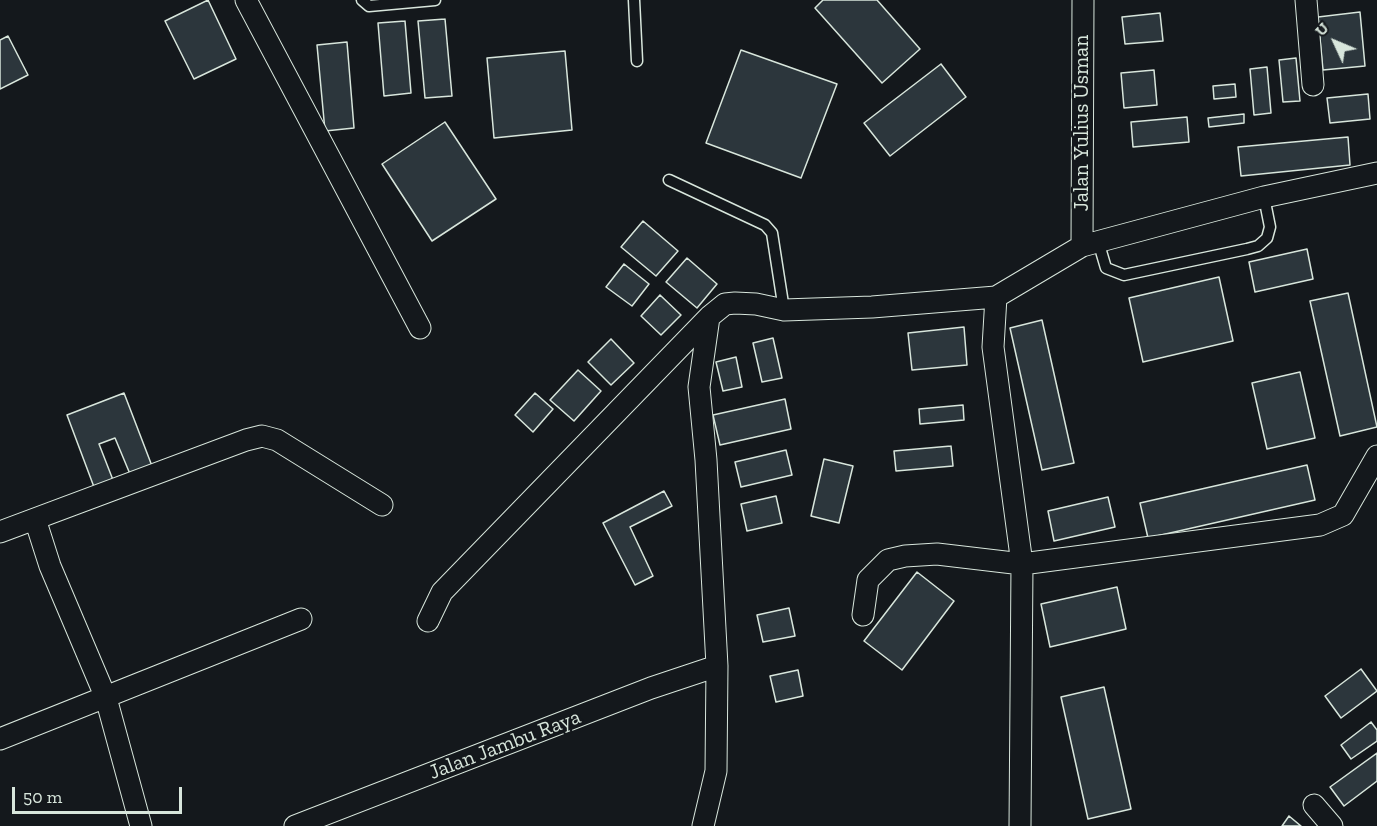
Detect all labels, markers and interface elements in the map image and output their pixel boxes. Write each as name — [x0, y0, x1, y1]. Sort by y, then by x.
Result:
north arrow — [1305, 12, 1365, 72]
text: U — [1311, 18, 1333, 40]
street label: Jalan Yulius Usman — [1069, 35, 1095, 211]
street label: Jalan Jambu Raya — [426, 705, 584, 785]
scale bar — [15, 775, 184, 813]
text: 50 m — [23, 786, 62, 808]

